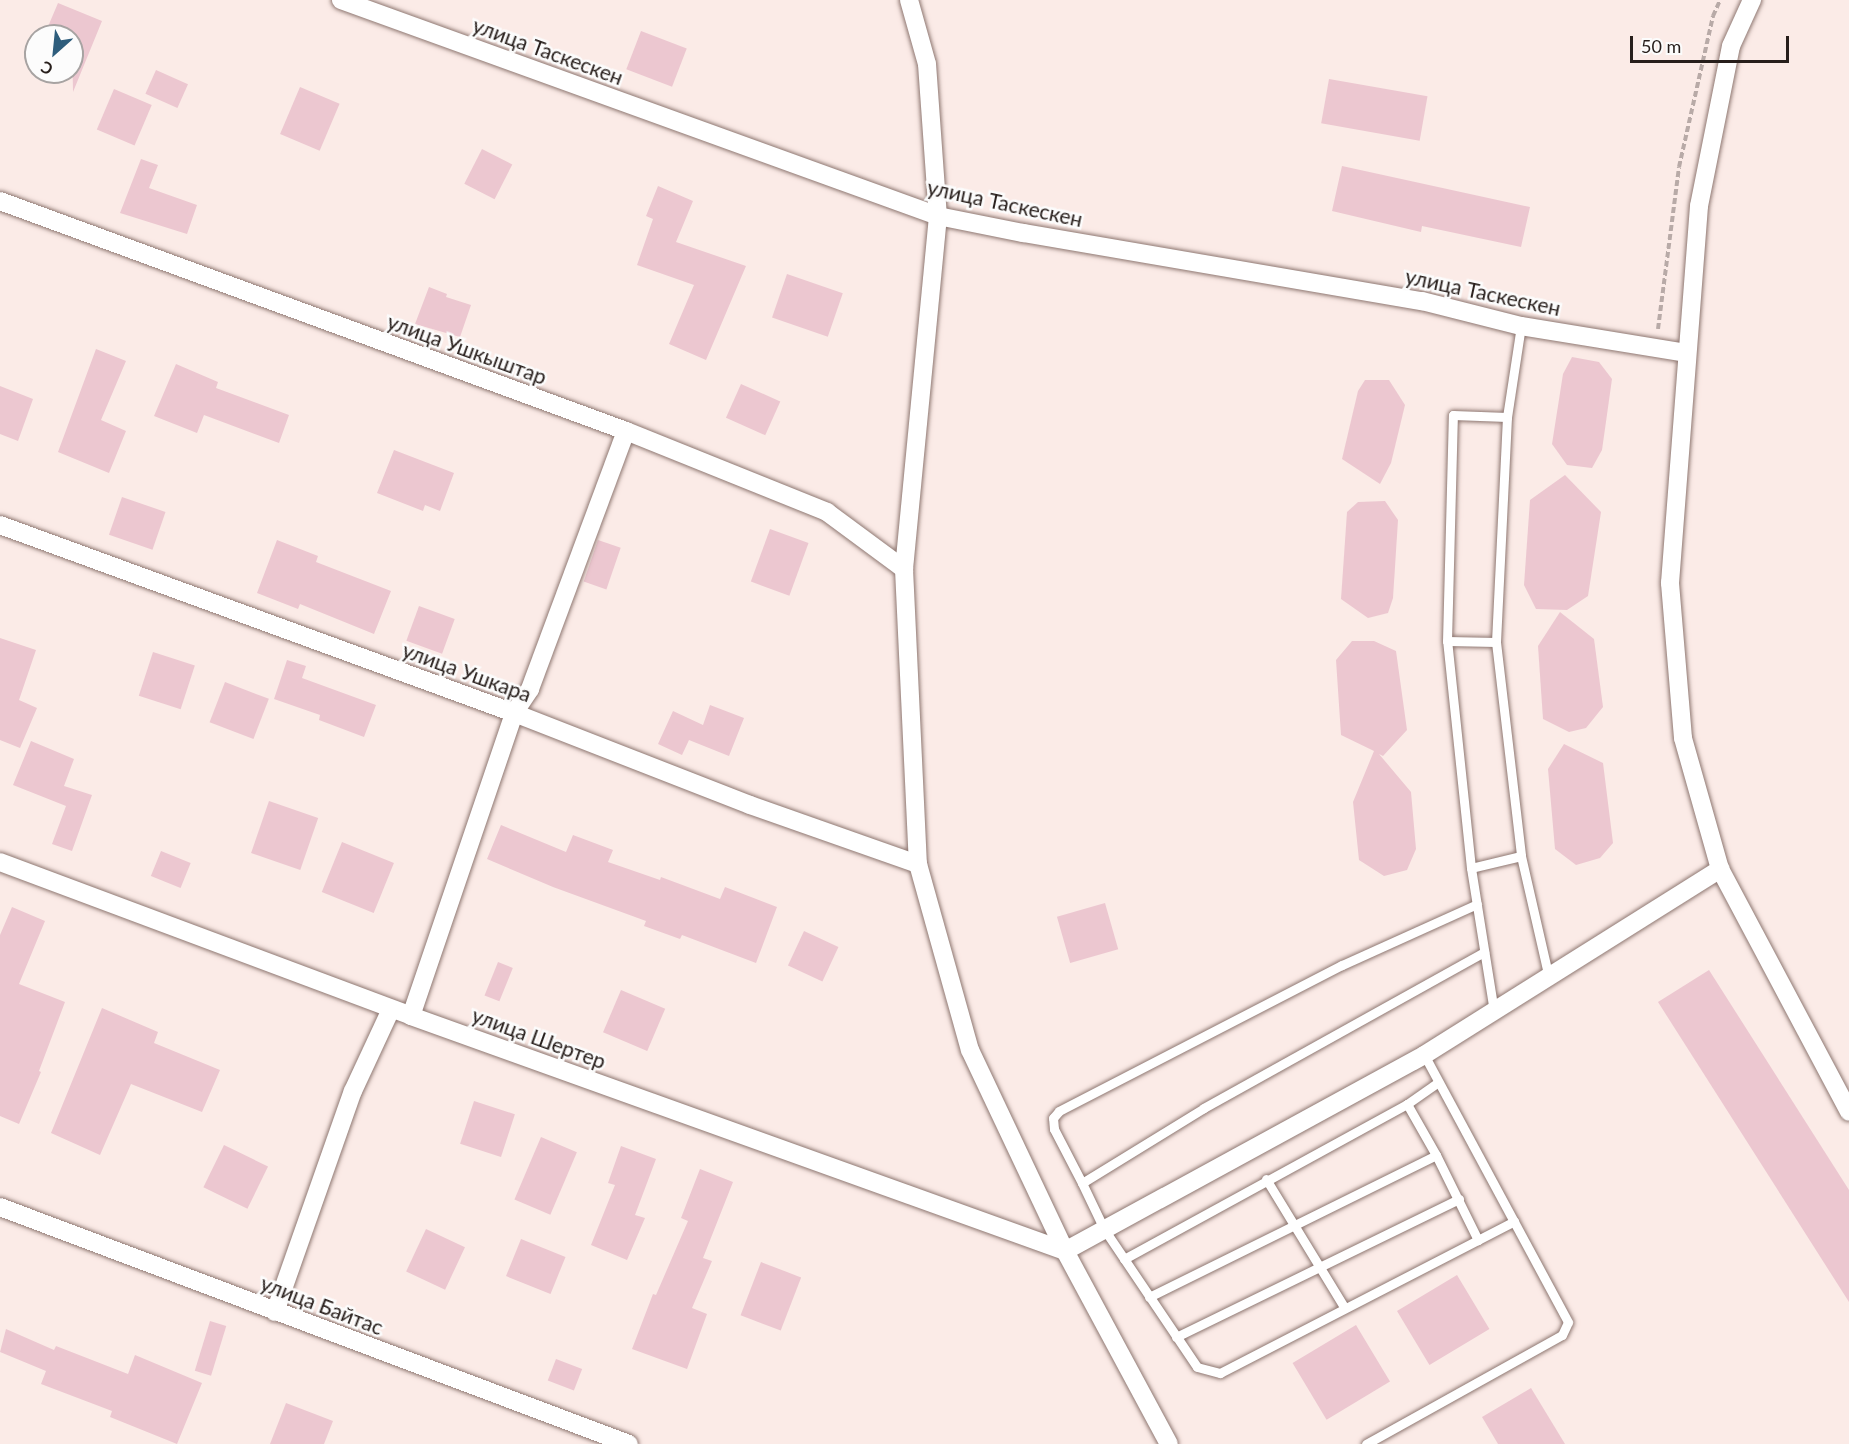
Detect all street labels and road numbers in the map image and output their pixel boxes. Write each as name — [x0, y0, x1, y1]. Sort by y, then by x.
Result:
street label: улица Таскескен — [469, 12, 627, 90]
street label: улица Таскескен — [925, 174, 1085, 232]
street label: улица Таскескен — [1403, 263, 1563, 321]
street label: улица Ушкыштар — [384, 308, 550, 390]
street label: улица Ушкара — [399, 637, 535, 707]
street label: улица Шертер — [469, 1002, 609, 1074]
street label: улица Байтас — [257, 1270, 387, 1340]

